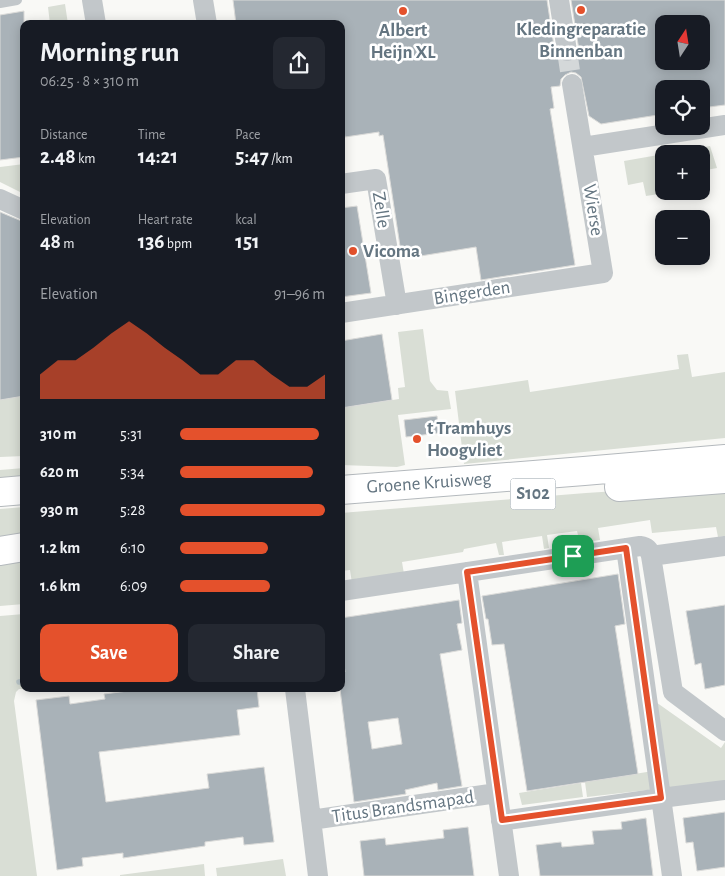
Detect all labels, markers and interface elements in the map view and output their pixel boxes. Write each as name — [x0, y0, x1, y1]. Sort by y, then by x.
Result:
marker: Kledingreparatie Binnenban — [575, 4, 587, 16]
marker: Albert Heijn XL — [397, 5, 409, 17]
north arrow — [655, 15, 710, 70]
map controls — [655, 15, 710, 265]
place label: Kledingreparatie Binnenban — [516, 20, 646, 61]
place label: Albert Heijn XL — [370, 21, 436, 62]
button: share — [273, 37, 325, 89]
text: Morning run — [40, 39, 180, 67]
text: 06:25 · 8 × 310 m — [40, 73, 139, 89]
button: locate — [655, 80, 710, 135]
text: Distance — [40, 128, 87, 142]
text: Time — [138, 128, 166, 142]
text: Pace — [235, 128, 261, 142]
button: + — [655, 145, 710, 200]
text: 2.48 — [40, 146, 76, 167]
text: 14:21 — [138, 146, 178, 167]
text: 5:47 — [235, 146, 269, 167]
text: km — [76, 152, 96, 166]
text: /km — [269, 152, 293, 166]
street label: Wierse — [580, 183, 606, 237]
street label: Zelle — [369, 191, 393, 229]
button: − — [655, 210, 710, 265]
text: Elevation — [40, 213, 91, 227]
text: Heart rate — [138, 213, 193, 227]
text: kcal — [235, 213, 257, 227]
text: 48 — [40, 231, 61, 252]
text: 136 — [138, 231, 164, 252]
text: 151 — [235, 231, 260, 252]
text: m — [61, 237, 74, 251]
text: bpm — [164, 237, 192, 251]
place label: Vicoma — [363, 242, 420, 261]
marker: Vicoma — [347, 245, 359, 257]
street label: Bingerden — [432, 278, 512, 308]
text: Elevation — [40, 286, 98, 302]
text: 91–96 m — [274, 286, 325, 302]
place label: t Tramhuys Hoogvliet — [427, 419, 511, 460]
text: 310 m — [40, 426, 76, 442]
text: 5:31 — [120, 426, 142, 442]
marker: t Tramhuys Hoogvliet — [411, 433, 423, 445]
text: 620 m — [40, 464, 79, 480]
text: 5:34 — [120, 464, 145, 480]
street label: Groene Kruisweg — [366, 469, 493, 497]
road number: S102 — [510, 478, 556, 509]
text: 930 m — [40, 502, 78, 518]
text: 5:28 — [120, 502, 145, 518]
pin — [552, 535, 594, 577]
text: 1.2 km — [40, 540, 80, 556]
text: 6:10 — [120, 540, 145, 556]
icon: arrive — [559, 542, 587, 570]
text: 1.6 km — [40, 578, 80, 594]
text: 6:09 — [120, 578, 147, 594]
button: Save — [40, 624, 178, 682]
button: Share — [188, 624, 325, 682]
street label: Titus Brandsmapad — [331, 788, 475, 826]

